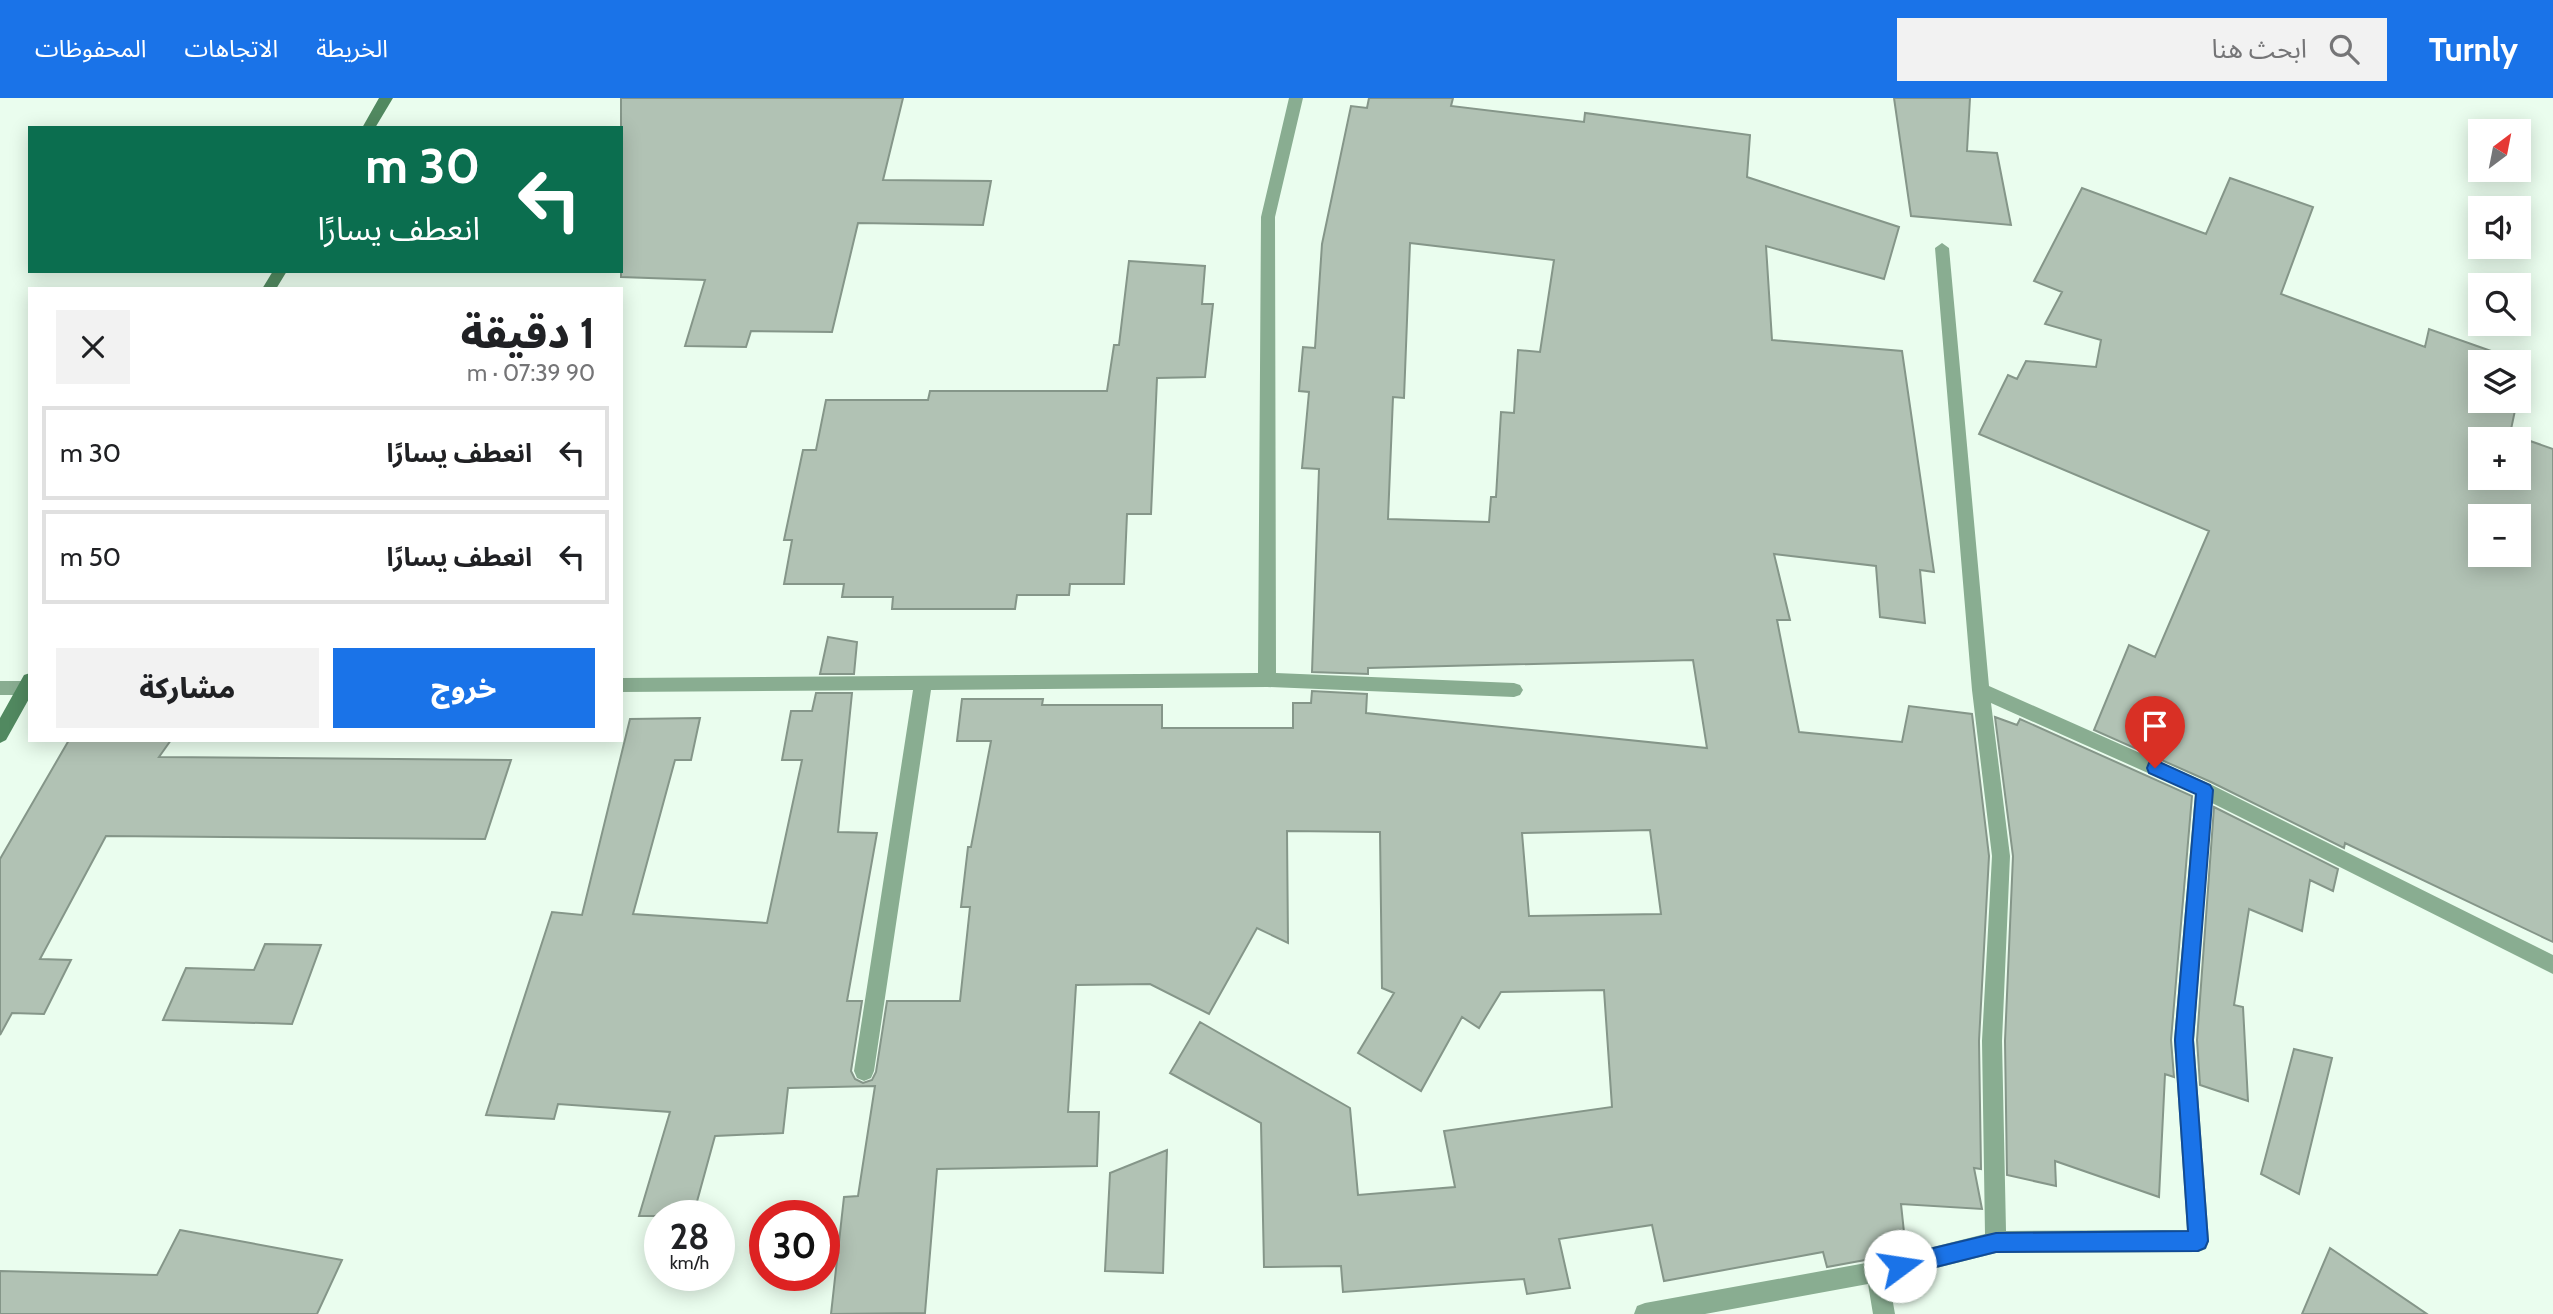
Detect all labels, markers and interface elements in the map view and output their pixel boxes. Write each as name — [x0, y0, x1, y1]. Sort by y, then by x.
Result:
search box — [1897, 18, 2387, 81]
text: Turnly — [2429, 29, 2518, 69]
icon: search — [2325, 30, 2363, 68]
text: ابحث هنا — [2211, 33, 2307, 65]
text: المحفوظات — [35, 34, 146, 63]
text: الاتجاهات — [184, 34, 278, 63]
text: الخريطة — [316, 34, 388, 63]
north arrow — [2468, 119, 2530, 182]
map controls — [2468, 119, 2531, 567]
text: 30 m — [365, 136, 480, 195]
icon: left — [504, 154, 595, 245]
button: sound — [2468, 196, 2531, 259]
text: انعطف يسارًا — [317, 209, 480, 248]
button: search — [2468, 273, 2531, 336]
text: 1 دقيقة — [460, 307, 595, 359]
button: close — [56, 310, 130, 384]
button: layers — [2468, 350, 2531, 413]
text: 90 m · 07:39 — [467, 359, 595, 387]
button: + — [2468, 427, 2531, 490]
icon: left — [553, 434, 591, 472]
text: 30 m — [60, 437, 121, 469]
text: انعطف يسارًا — [386, 437, 532, 469]
button: − — [2468, 504, 2531, 567]
icon: left — [553, 538, 591, 576]
text: 50 m — [60, 541, 121, 573]
text: انعطف يسارًا — [386, 541, 532, 573]
button: مشاركة — [56, 648, 319, 728]
button: خروج — [333, 648, 595, 728]
pin — [2125, 696, 2185, 768]
icon: arrive — [2136, 707, 2174, 745]
speed limit sign: 30 — [749, 1200, 840, 1291]
text: 28 — [670, 1215, 709, 1258]
position arrow — [1863, 1229, 1937, 1303]
text: km/h — [670, 1252, 709, 1274]

